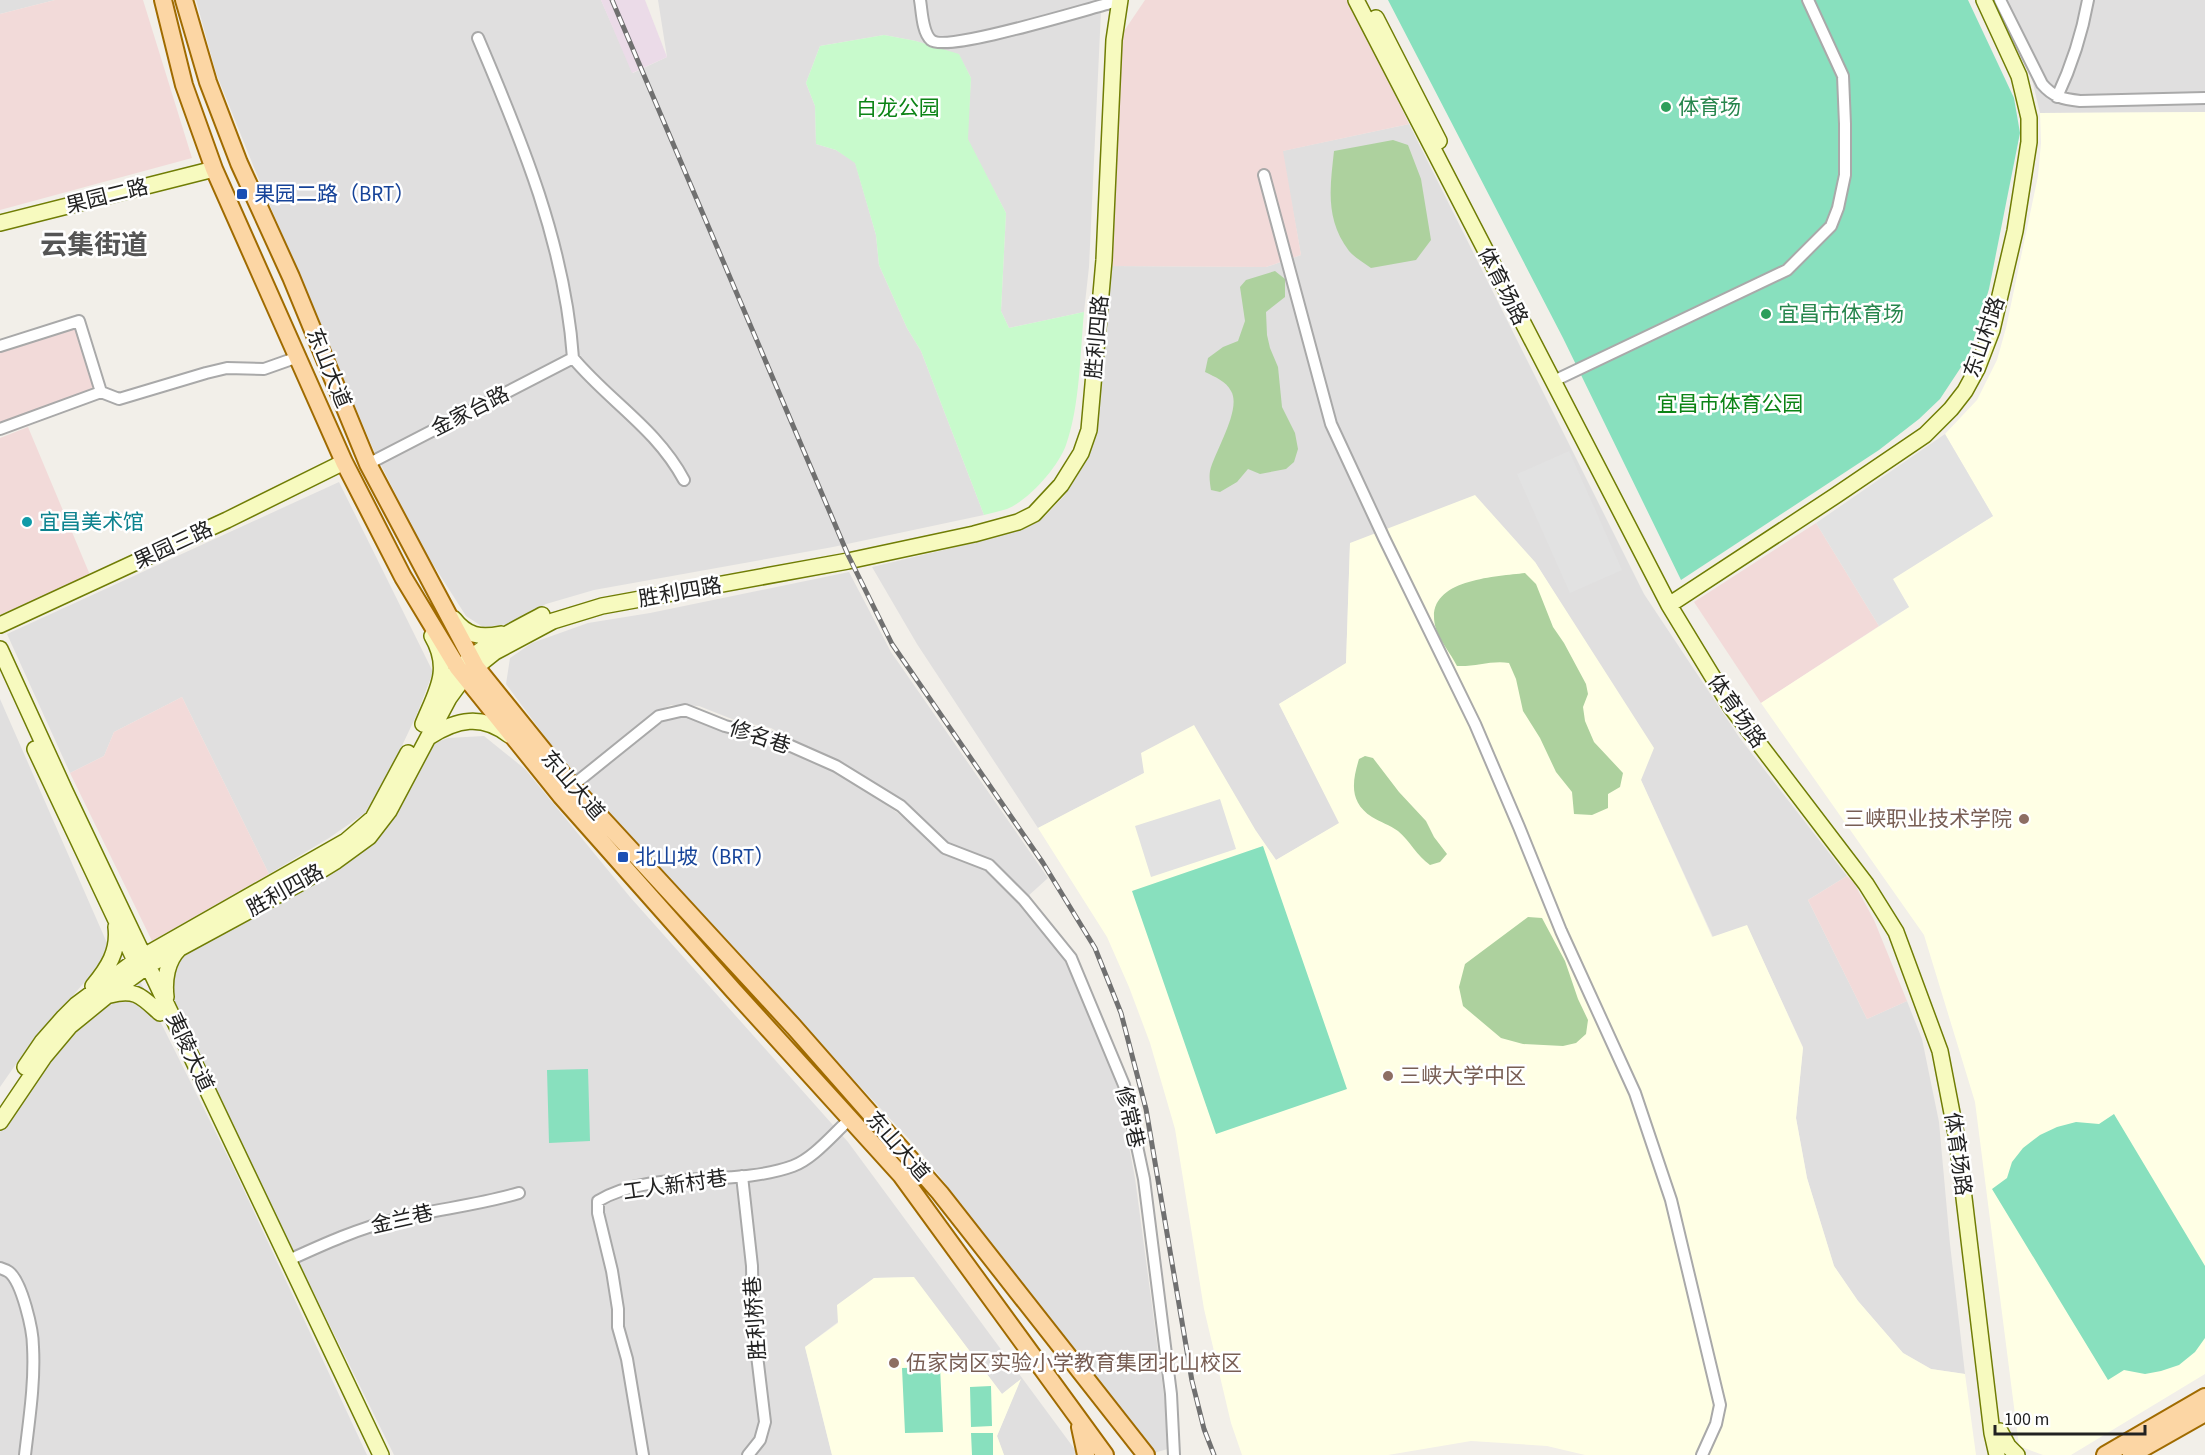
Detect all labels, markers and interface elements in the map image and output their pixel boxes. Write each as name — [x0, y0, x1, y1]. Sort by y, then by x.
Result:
place label: 体育场 — [1678, 92, 1741, 122]
park label: 白龙公园 — [856, 93, 940, 123]
marker: 体育场 — [1659, 100, 1673, 114]
street label: 果园二路 — [63, 171, 151, 221]
place label: 果园二路（BRT） — [254, 179, 415, 209]
marker: 果园二路（BRT） — [235, 187, 249, 201]
district label: 云集街道 — [40, 226, 148, 265]
street label: 体育场路 — [1471, 242, 1535, 330]
street label: 东山村路 — [1956, 292, 2012, 382]
street label: 胜利四路 — [1078, 294, 1116, 380]
place label: 宜昌市体育场 — [1778, 299, 1904, 329]
marker: 宜昌市体育场 — [1759, 307, 1773, 321]
street label: 东山大道 — [299, 323, 359, 413]
street label: 金家台路 — [426, 379, 514, 443]
park label: 宜昌市体育公园 — [1657, 389, 1804, 419]
place label: 宜昌美术馆 — [39, 507, 144, 537]
street label: 果园三路 — [129, 514, 217, 576]
marker: 宜昌美术馆 — [20, 515, 34, 529]
street label: 胜利四路 — [636, 570, 724, 614]
street label: 体育场路 — [1701, 668, 1773, 754]
street label: 修名巷 — [725, 713, 795, 761]
street label: 东山大道 — [534, 743, 612, 827]
place label: 三峡职业技术学院 — [1844, 804, 2012, 834]
marker: 三峡职业技术学院 — [2017, 812, 2031, 826]
place label: 北山坡（BRT） — [635, 842, 775, 872]
marker: 北山坡（BRT） — [616, 850, 630, 864]
street label: 胜利四路 — [241, 857, 329, 923]
street label: 夷陵大道 — [159, 1008, 221, 1096]
place label: 三峡大学中区 — [1400, 1061, 1526, 1091]
marker: 三峡大学中区 — [1381, 1069, 1395, 1083]
street label: 修常巷 — [1108, 1083, 1152, 1151]
street label: 东山大道 — [859, 1104, 937, 1188]
street label: 体育场路 — [1937, 1110, 1979, 1198]
street label: 工人新村巷 — [621, 1163, 729, 1207]
street label: 金兰巷 — [368, 1197, 436, 1241]
street label: 胜利桥巷 — [737, 1275, 773, 1361]
place label: 伍家岗区实验小学教育集团北山校区 — [906, 1348, 1242, 1378]
marker: 伍家岗区实验小学教育集团北山校区 — [887, 1356, 901, 1370]
scale bar — [1995, 1398, 2145, 1436]
text: 100 m — [2004, 1407, 2049, 1432]

